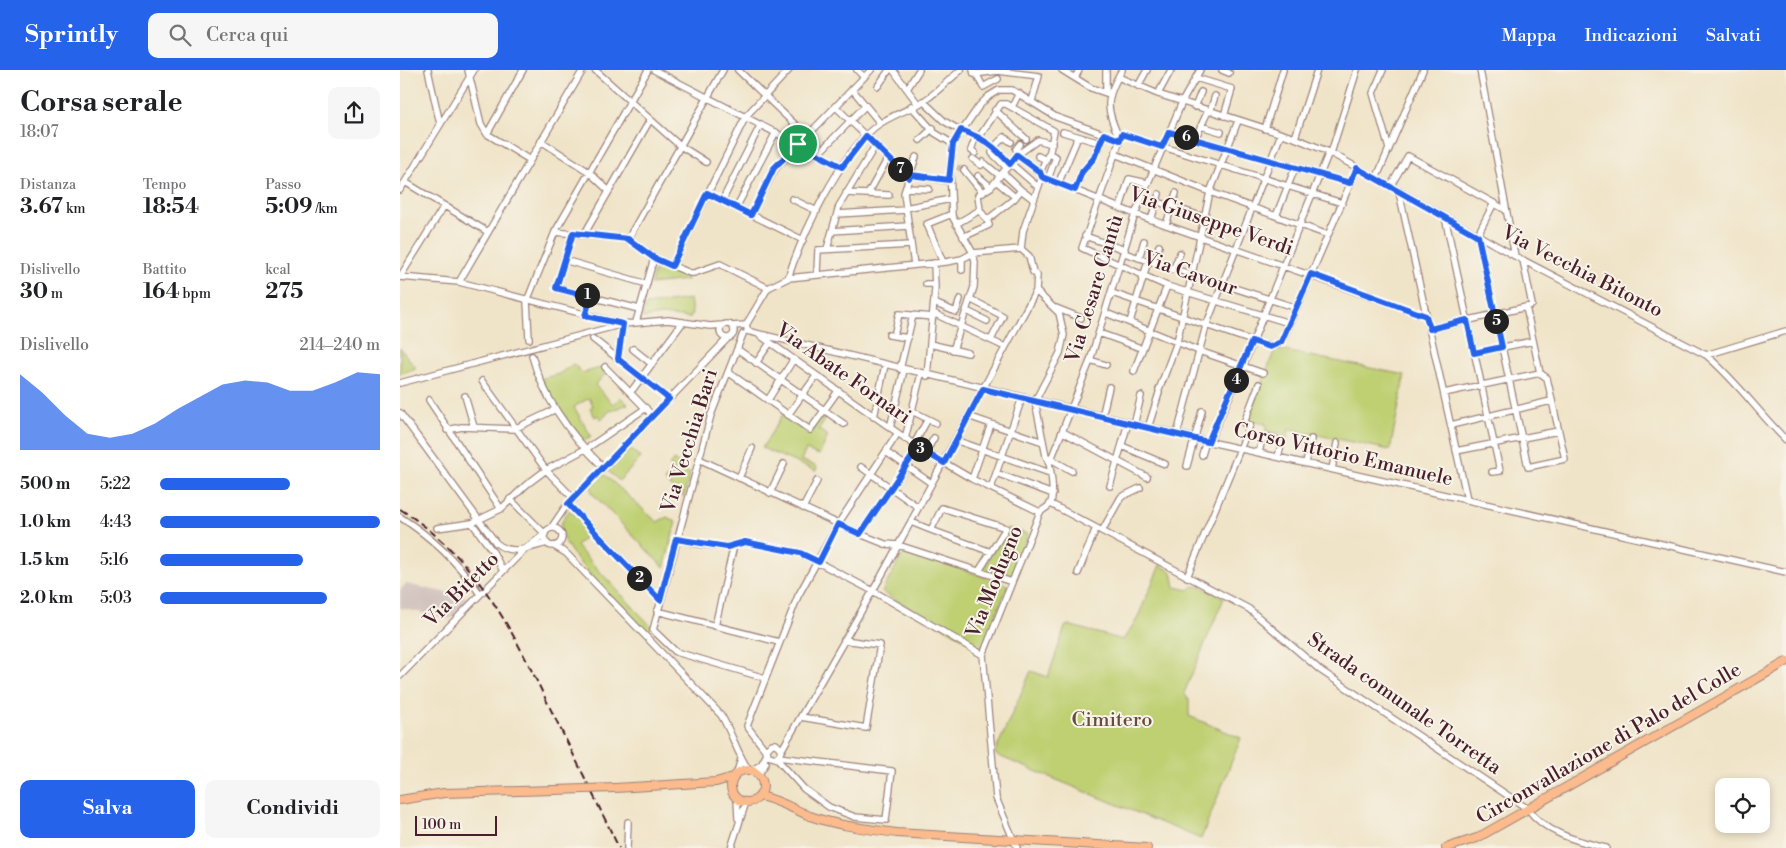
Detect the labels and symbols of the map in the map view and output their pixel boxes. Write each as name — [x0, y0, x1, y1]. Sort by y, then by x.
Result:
pin — [777, 123, 819, 165]
pin: 6 — [1174, 124, 1198, 150]
pin: 7 — [888, 156, 912, 182]
street label: Via Giuseppe Verdi — [1125, 182, 1297, 262]
street label: Via Cesare Cantù — [1060, 211, 1130, 367]
street label: Via Vecchia Bitonto — [1496, 220, 1667, 324]
street label: Via Cavour — [1138, 246, 1241, 302]
pin: 1 — [574, 282, 600, 308]
pin: 5 — [1484, 308, 1508, 334]
street label: Via Abate Fornari — [770, 317, 916, 430]
street label: Via Vecchia Bari — [656, 366, 724, 517]
pin: 4 — [1224, 368, 1248, 392]
street label: Corso Vittorio Emanuele — [1231, 418, 1455, 492]
pin: 3 — [908, 436, 932, 462]
street label: Via Modugno — [961, 522, 1029, 643]
street label: Via Bitetto — [418, 547, 505, 634]
pin: 2 — [626, 566, 652, 590]
street label: Strada comunale Torretta — [1302, 628, 1507, 781]
street label: Circonvallazione di Palo del Colle — [1472, 658, 1746, 830]
park label: Cimitero — [1072, 708, 1152, 733]
scale bar — [415, 813, 498, 836]

